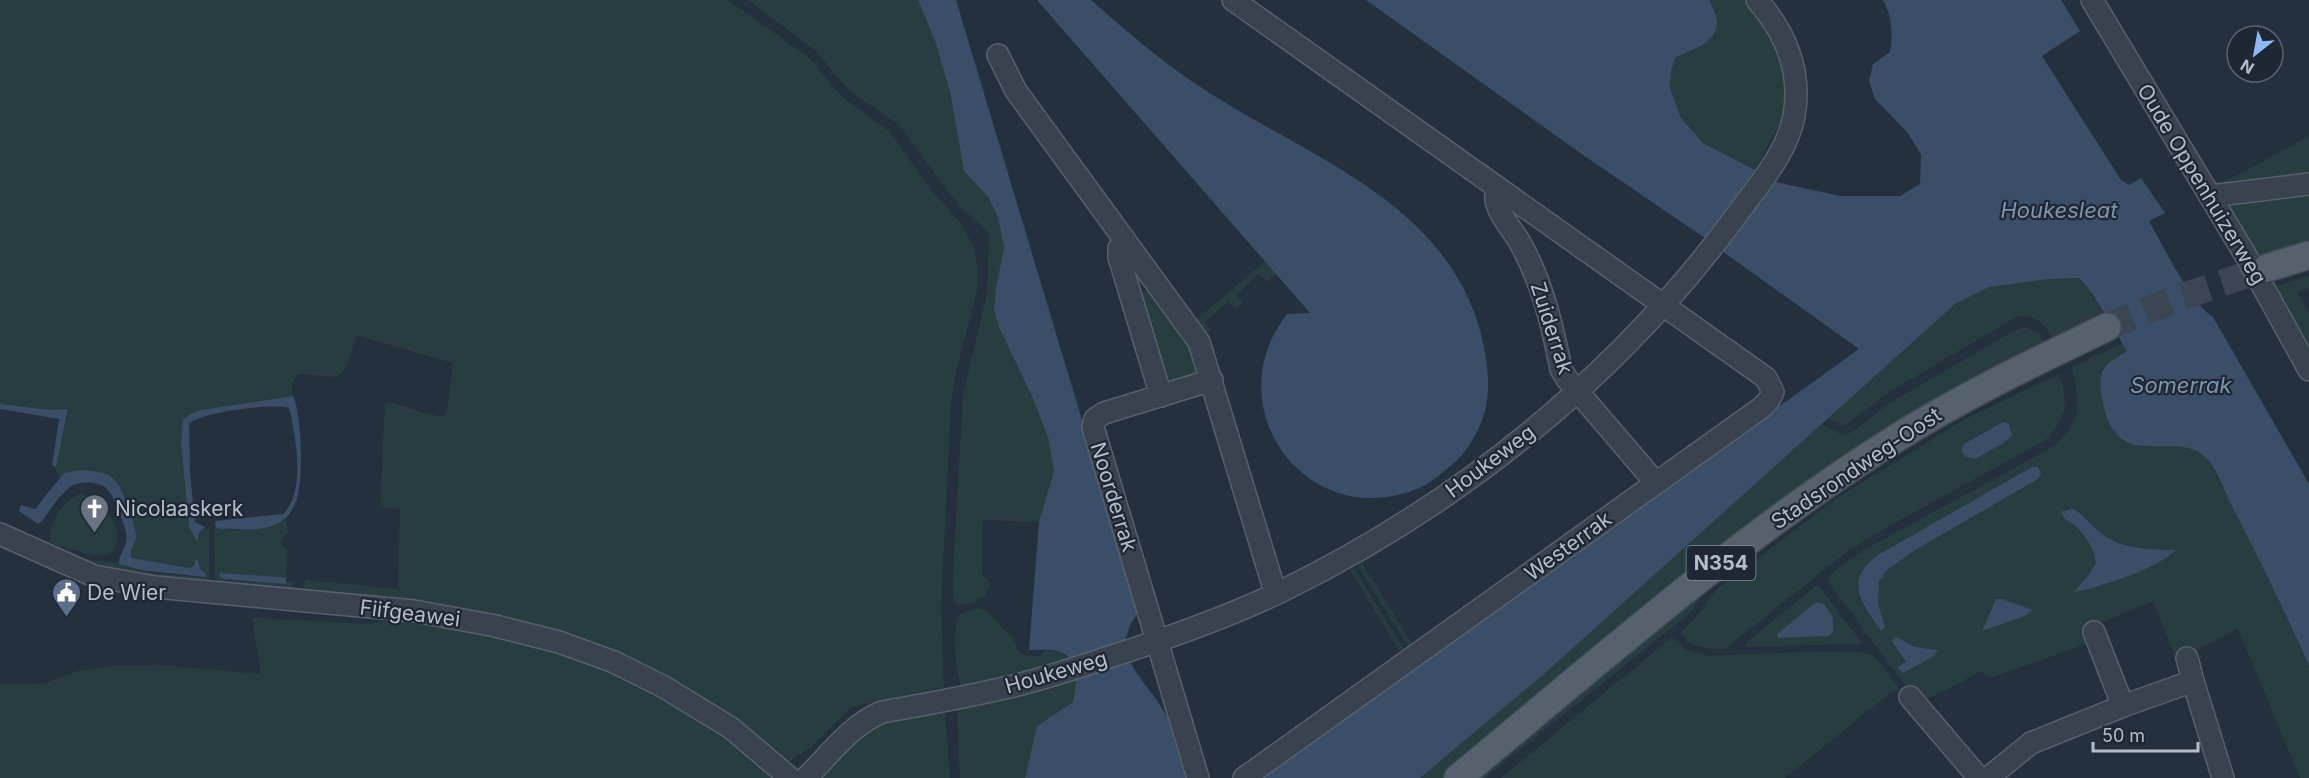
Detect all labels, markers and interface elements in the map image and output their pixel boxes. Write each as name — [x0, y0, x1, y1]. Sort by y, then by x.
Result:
north arrow — [2225, 24, 2285, 84]
text: N — [2237, 55, 2258, 79]
street label: Oude Oppenhuizerweg — [2132, 79, 2272, 289]
water label: Houkesleat — [2000, 197, 2118, 223]
street label: Zuiderrak — [1525, 279, 1579, 378]
water label: Somerrak — [2130, 372, 2233, 398]
street label: Stadsrondweg-Oost — [1766, 402, 1946, 534]
street label: Houkeweg — [1440, 419, 1540, 503]
street label: Noorderrak — [1086, 439, 1143, 555]
church icon: Nicolaaskerk — [78, 492, 110, 534]
place label: Nicolaaskerk — [115, 496, 244, 521]
street label: Westerrak — [1520, 506, 1617, 586]
road number: N354 — [1686, 546, 1756, 580]
public building icon: De Wier — [50, 576, 82, 618]
place label: De Wier — [87, 580, 166, 605]
street label: Fiifgeawei — [358, 594, 462, 632]
street label: Houkeweg — [1002, 645, 1110, 699]
scale bar — [2093, 715, 2198, 753]
text: 50 m — [2102, 725, 2145, 746]

